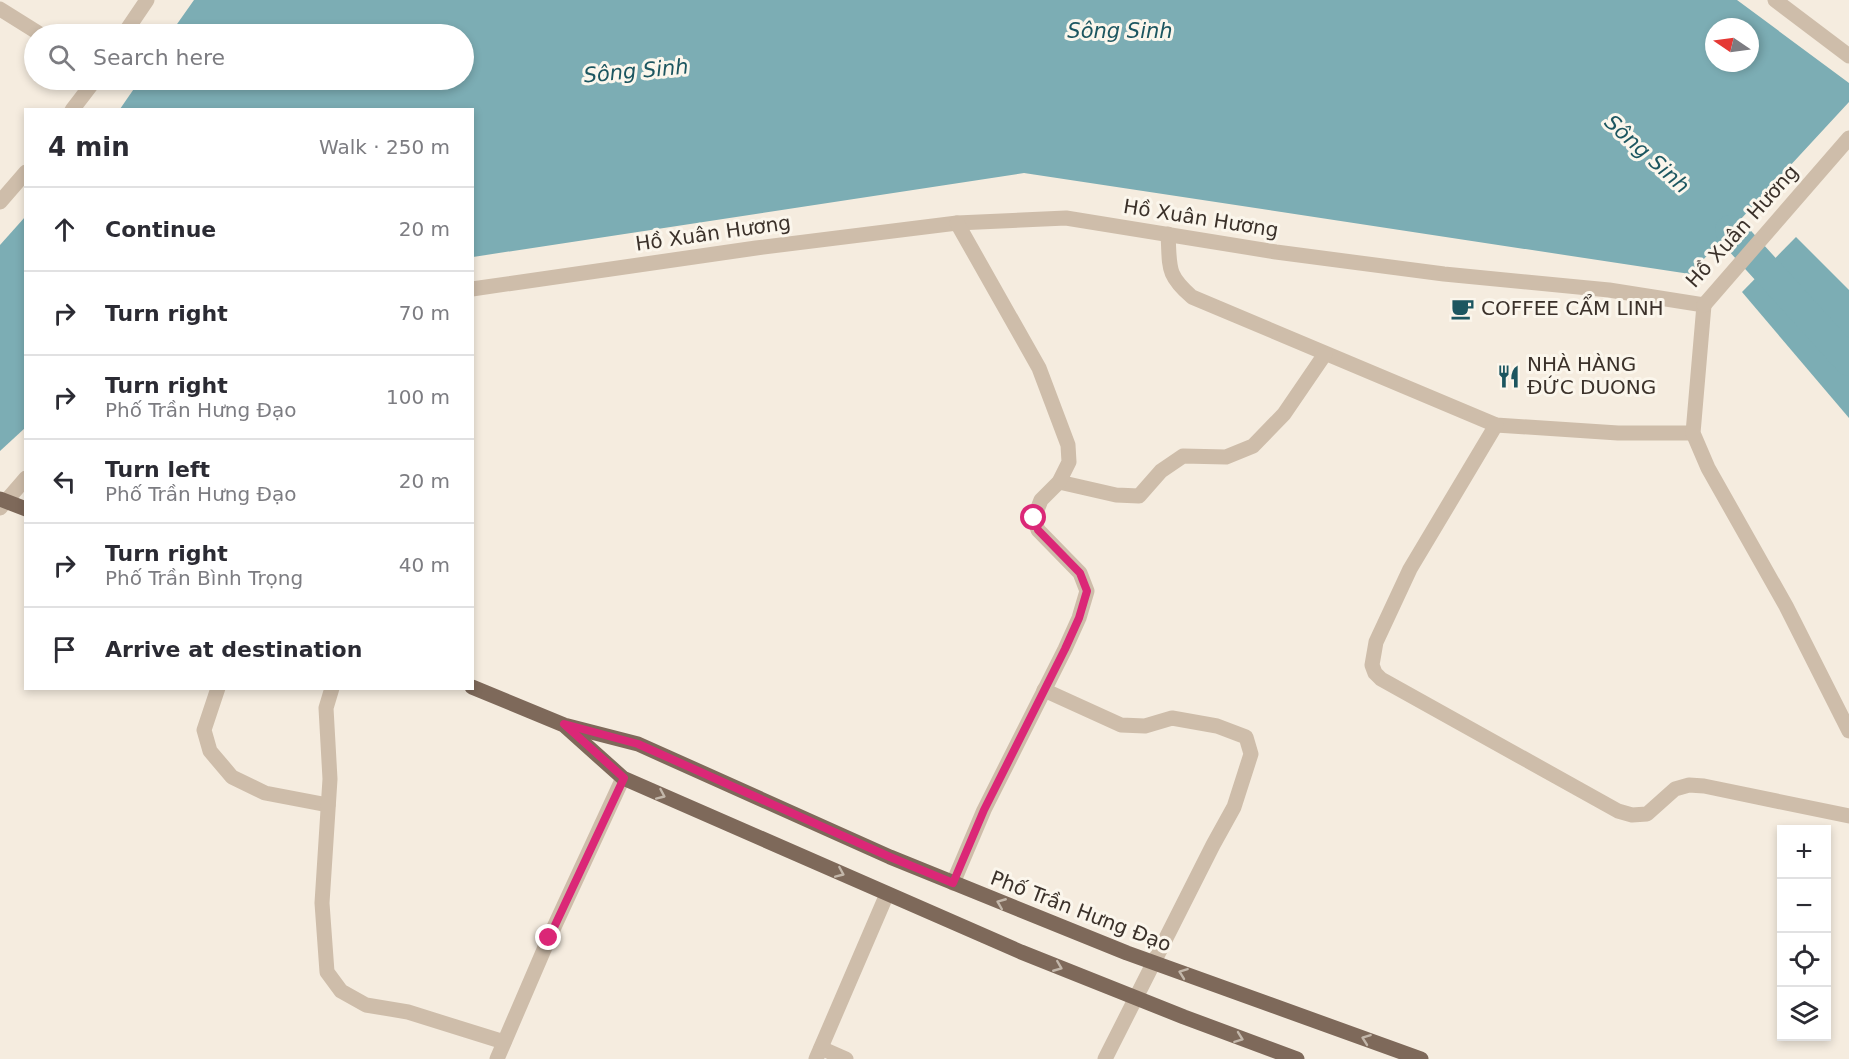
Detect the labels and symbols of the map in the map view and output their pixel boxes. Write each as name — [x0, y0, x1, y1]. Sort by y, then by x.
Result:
north arrow — [1705, 18, 1759, 72]
water label: Sông Sinh — [1067, 19, 1173, 43]
water label: Sông Sinh — [583, 54, 689, 88]
water label: Sông Sinh — [1600, 110, 1694, 198]
street label: Hồ Xuân Hương — [1681, 160, 1803, 292]
street label: Hồ Xuân Hương — [1122, 194, 1280, 242]
street label: Hồ Xuân Hương — [634, 210, 792, 256]
place label: COFFEE CẨM LINH — [1481, 294, 1664, 320]
cafe icon: COFFEE CẨM LINH — [1450, 295, 1476, 321]
place label: NHÀ HÀNG ĐỨC DUONG — [1527, 352, 1656, 399]
restaurant icon: NHÀ HÀNG ĐỨC DUONG — [1496, 363, 1522, 389]
route start — [1020, 504, 1046, 530]
one-way arrow — [655, 788, 666, 800]
street label: Phố Trần Hưng Đạo — [987, 865, 1175, 957]
one-way arrow — [833, 866, 844, 878]
one-way arrow — [996, 898, 1007, 910]
route end — [535, 924, 561, 950]
one-way arrow — [1051, 960, 1062, 972]
one-way arrow — [1178, 968, 1188, 981]
one-way arrow — [1233, 1030, 1244, 1043]
one-way arrow — [1361, 1034, 1372, 1047]

